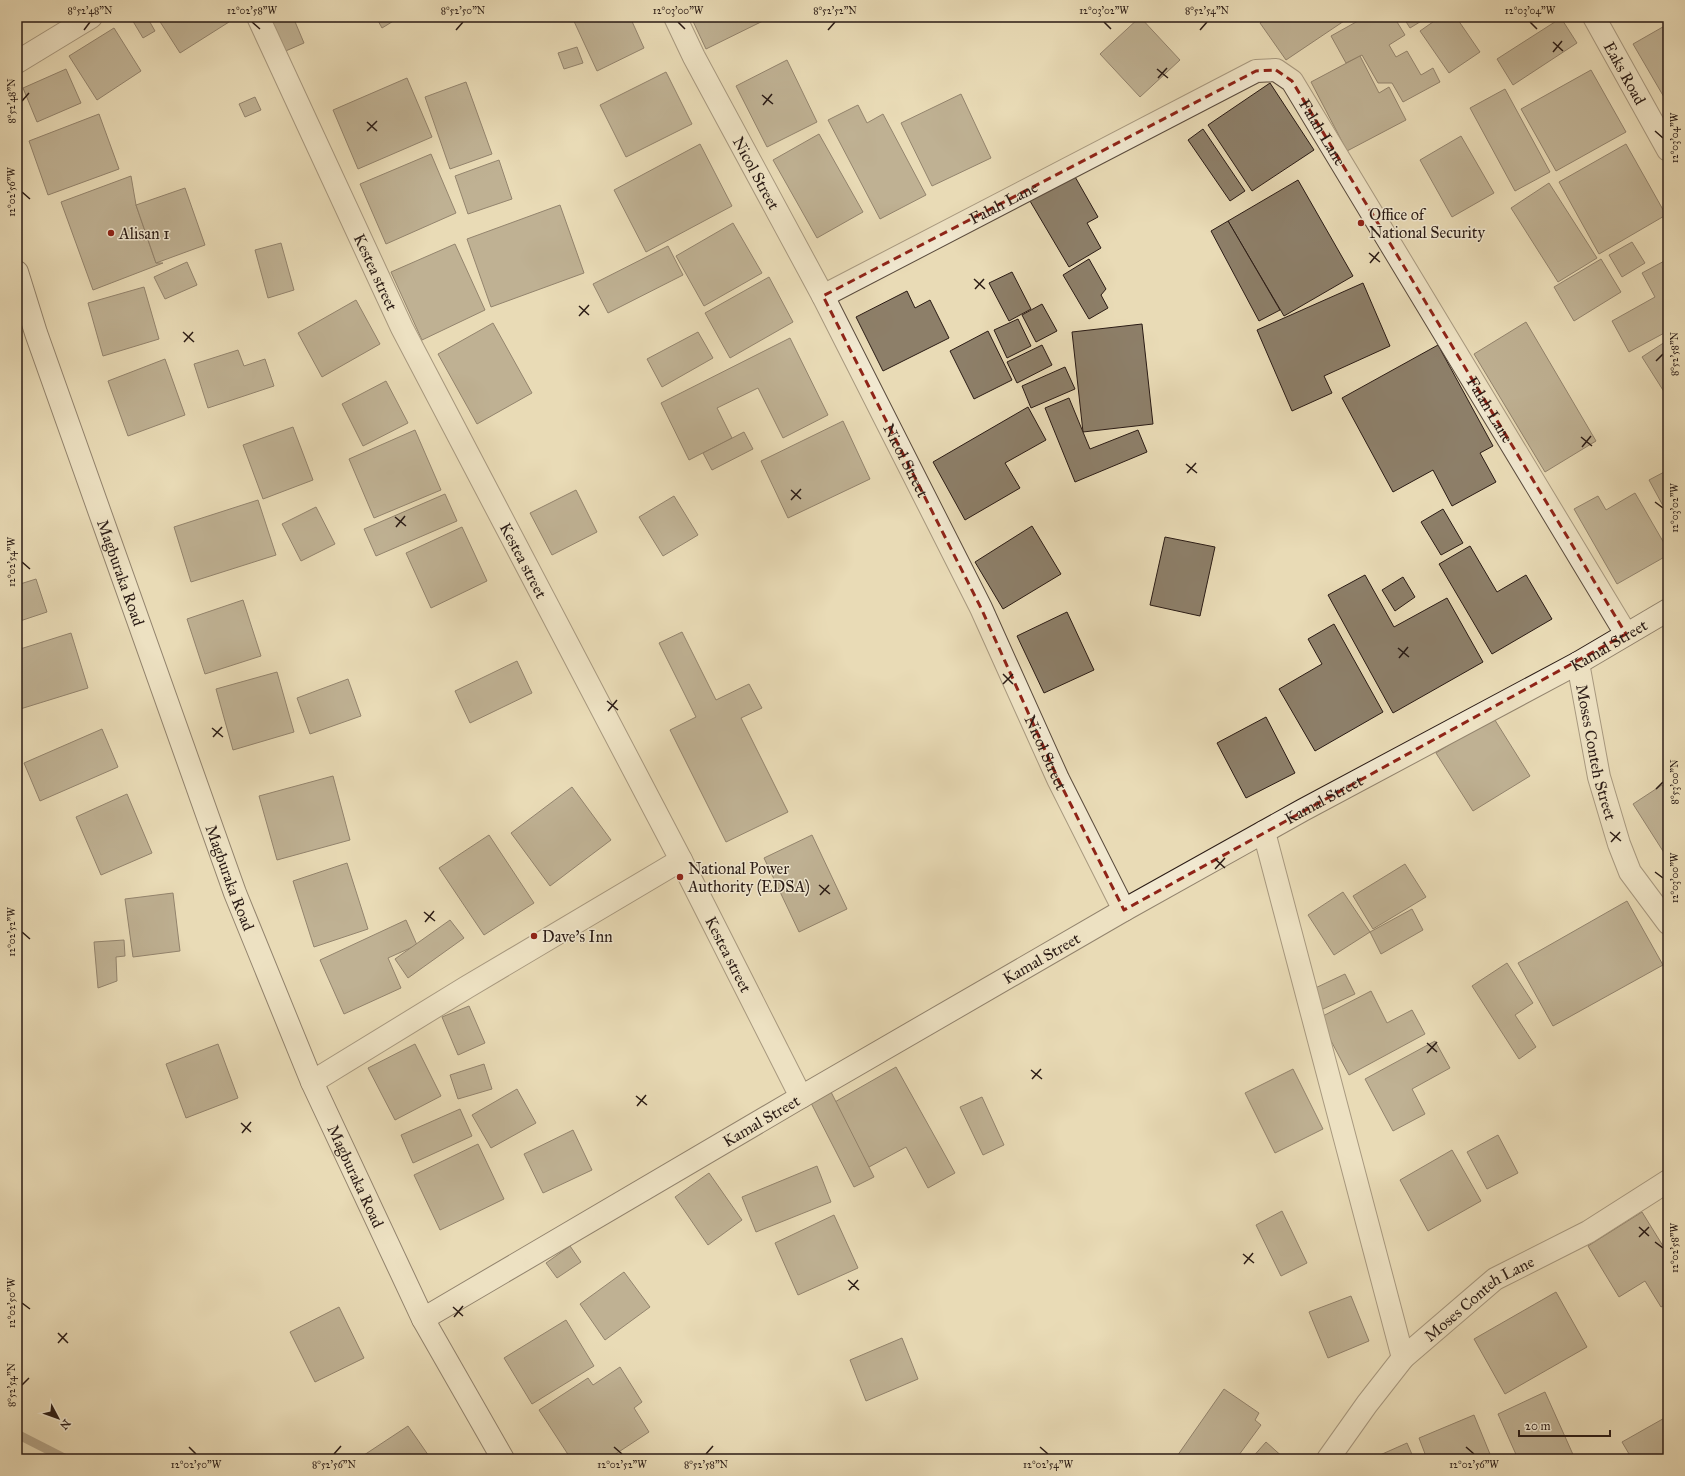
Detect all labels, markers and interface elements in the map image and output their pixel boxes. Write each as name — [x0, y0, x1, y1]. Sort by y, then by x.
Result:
text: 8°52'48"N — [67, 5, 113, 17]
text: 12°02'58"W — [227, 5, 277, 17]
text: 8°52'50"N — [441, 5, 486, 17]
text: 12°03'00"W — [653, 5, 704, 17]
text: 8°52'52"N — [813, 5, 857, 17]
text: 12°03'02"W — [1079, 5, 1129, 17]
text: 8°52'54"N — [1185, 5, 1230, 17]
text: 12°03'04"W — [1505, 5, 1556, 17]
street label: Eaks Road — [1600, 38, 1650, 108]
text: 8°52'48"N — [6, 78, 18, 124]
street label: Falah Lane — [1295, 95, 1350, 169]
text: 12°03'04"W — [1669, 112, 1681, 163]
street label: Nicol Street — [729, 133, 784, 213]
text: 12°02'56"W — [6, 167, 18, 217]
street label: Falah Lane — [966, 177, 1041, 228]
place label: Office of National Security — [1369, 205, 1485, 242]
marker: Office of National Security — [1356, 218, 1366, 228]
place label: Alisan 1 — [118, 224, 170, 243]
marker: Alisan 1 — [106, 228, 116, 238]
street label: Kestea street — [350, 230, 402, 314]
text: 8°52'58"N — [1669, 331, 1681, 376]
street label: Falah Lane — [1463, 373, 1518, 446]
street label: Nicol Street — [880, 420, 933, 501]
text: 12°03'02"W — [1669, 483, 1681, 533]
street label: Magburaka Road — [93, 517, 149, 628]
street label: Kestea street — [496, 519, 552, 602]
text: 12°02'54"W — [6, 537, 18, 587]
street label: Kamal Street — [1567, 615, 1651, 675]
street label: Moses Conteh Street — [1573, 683, 1621, 822]
street label: Nicol Street — [1021, 712, 1072, 793]
text: 8°53'00"N — [1669, 759, 1681, 804]
street label: Kamal Street — [1281, 770, 1366, 828]
street label: Magburaka Road — [202, 822, 259, 933]
text: 12°03'00"W — [1669, 852, 1681, 903]
place label: National Power Authority (EDSA) — [687, 859, 810, 897]
marker: National Power Authority (EDSA) — [675, 872, 685, 882]
text: 12°02'52"W — [6, 907, 18, 957]
street label: Kestea street — [702, 913, 756, 996]
place label: Dave's Inn — [542, 927, 613, 946]
street label: Kamal Street — [999, 928, 1083, 988]
marker: Dave's Inn — [529, 931, 539, 941]
street label: Kamal Street — [719, 1090, 803, 1150]
street label: Magburaka Road — [324, 1121, 388, 1230]
text: 12°02'58"W — [1669, 1223, 1681, 1273]
street label: Moses Conteh Lane — [1420, 1251, 1537, 1345]
text: 12°02'50"W — [6, 1277, 18, 1328]
text: 8°52'54"N — [6, 1362, 18, 1407]
north arrow — [38, 1398, 78, 1438]
scale bar — [1519, 1412, 1610, 1438]
text: N — [57, 1416, 73, 1433]
text: 20 m — [1525, 1419, 1551, 1433]
text: 12°02'50"W — [171, 1459, 222, 1471]
text: 8°52'56"N — [312, 1459, 356, 1471]
text: 12°02'52"W — [597, 1459, 647, 1471]
text: 8°52'58"N — [684, 1459, 729, 1471]
text: 12°02'54"W — [1023, 1459, 1073, 1471]
text: 12°02'56"W — [1449, 1459, 1499, 1471]

